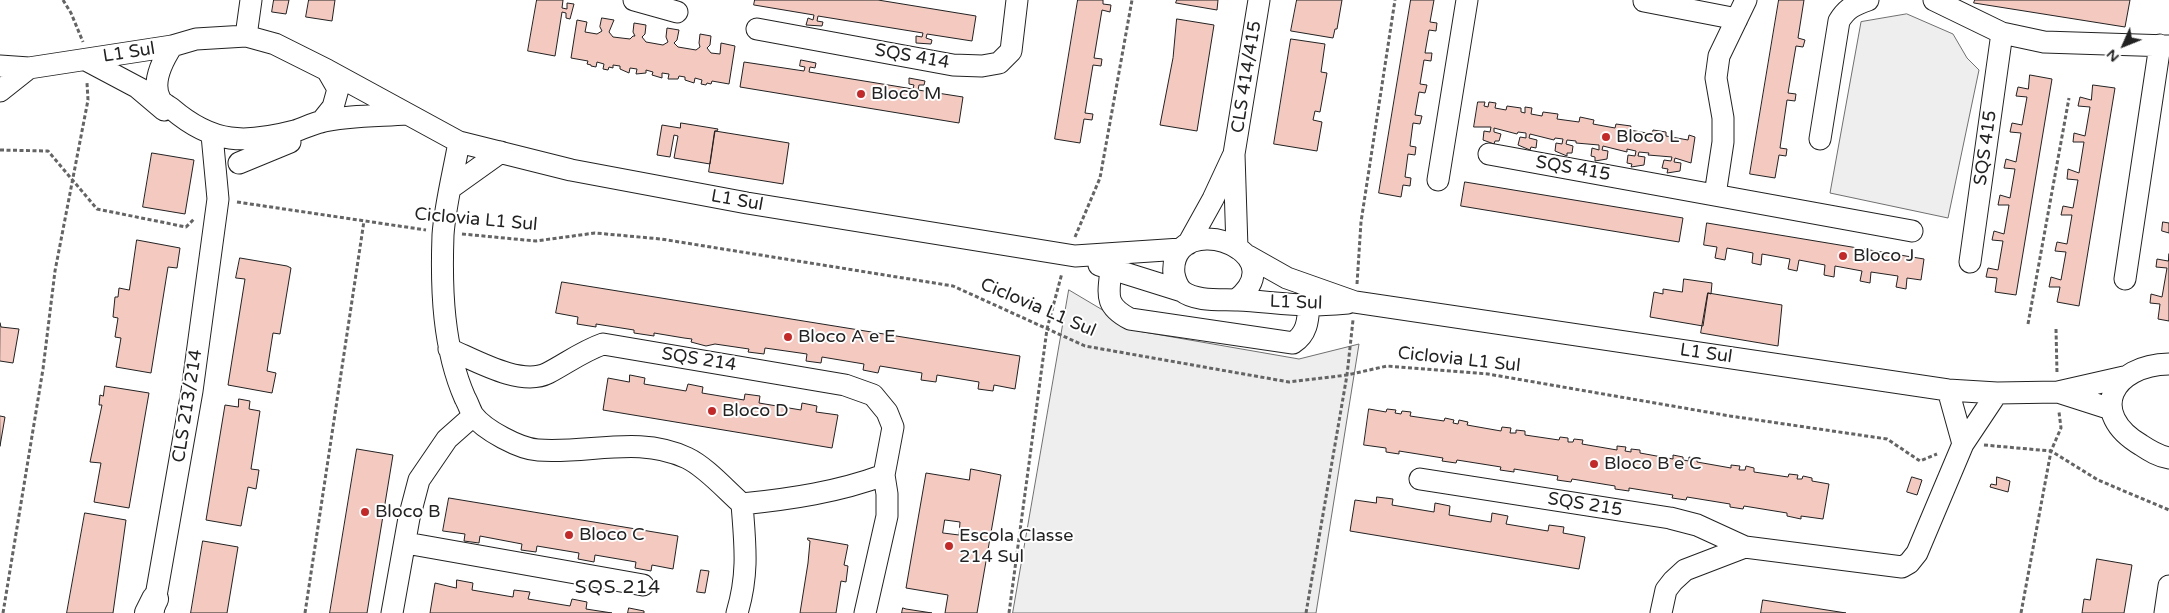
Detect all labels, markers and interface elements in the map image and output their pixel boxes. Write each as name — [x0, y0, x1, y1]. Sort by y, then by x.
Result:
street label: CLS 414/415 — [1227, 19, 1267, 135]
north arrow — [2099, 20, 2149, 70]
street label: L1 Sul — [101, 38, 157, 68]
street label: SQS 414 — [873, 40, 951, 74]
text: N — [2103, 46, 2123, 66]
place label: Bloco M — [871, 83, 941, 105]
marker: Bloco M — [855, 88, 867, 100]
street label: SQS 415 — [1970, 109, 2002, 187]
place label: Bloco L — [1616, 126, 1679, 148]
marker: Bloco L — [1600, 131, 1612, 143]
street label: SQS 415 — [1534, 152, 1612, 186]
street label: L1 Sul — [709, 186, 765, 216]
street label: Ciclovia L1 Sul — [414, 204, 538, 236]
place label: Bloco J — [1853, 245, 1914, 267]
marker: Bloco J — [1837, 250, 1849, 262]
street label: Ciclovia L1 Sul — [977, 274, 1099, 342]
street label: L1 Sul — [1269, 291, 1323, 315]
place label: Bloco A e E — [798, 326, 895, 348]
marker: Bloco A e E — [782, 331, 794, 343]
street label: L1 Sul — [1678, 340, 1734, 368]
street label: SQS 214 — [660, 343, 738, 377]
street label: Ciclovia L1 Sul — [1396, 343, 1522, 377]
street label: CLS 213/214 — [168, 348, 208, 464]
place label: Bloco D — [722, 400, 788, 422]
marker: Bloco D — [706, 405, 718, 417]
place label: Bloco B e C — [1604, 453, 1701, 475]
marker: Bloco B e C — [1588, 458, 1600, 470]
street label: SQS 215 — [1546, 488, 1624, 522]
place label: Bloco B — [375, 501, 440, 523]
marker: Bloco B — [359, 506, 371, 518]
place label: Bloco C — [579, 524, 644, 546]
place label: Escola Classe 214 Sul — [959, 525, 1073, 568]
marker: Bloco C — [563, 529, 575, 541]
marker: Escola Classe 214 Sul — [943, 540, 955, 552]
district label: SQS 214 — [574, 577, 662, 599]

